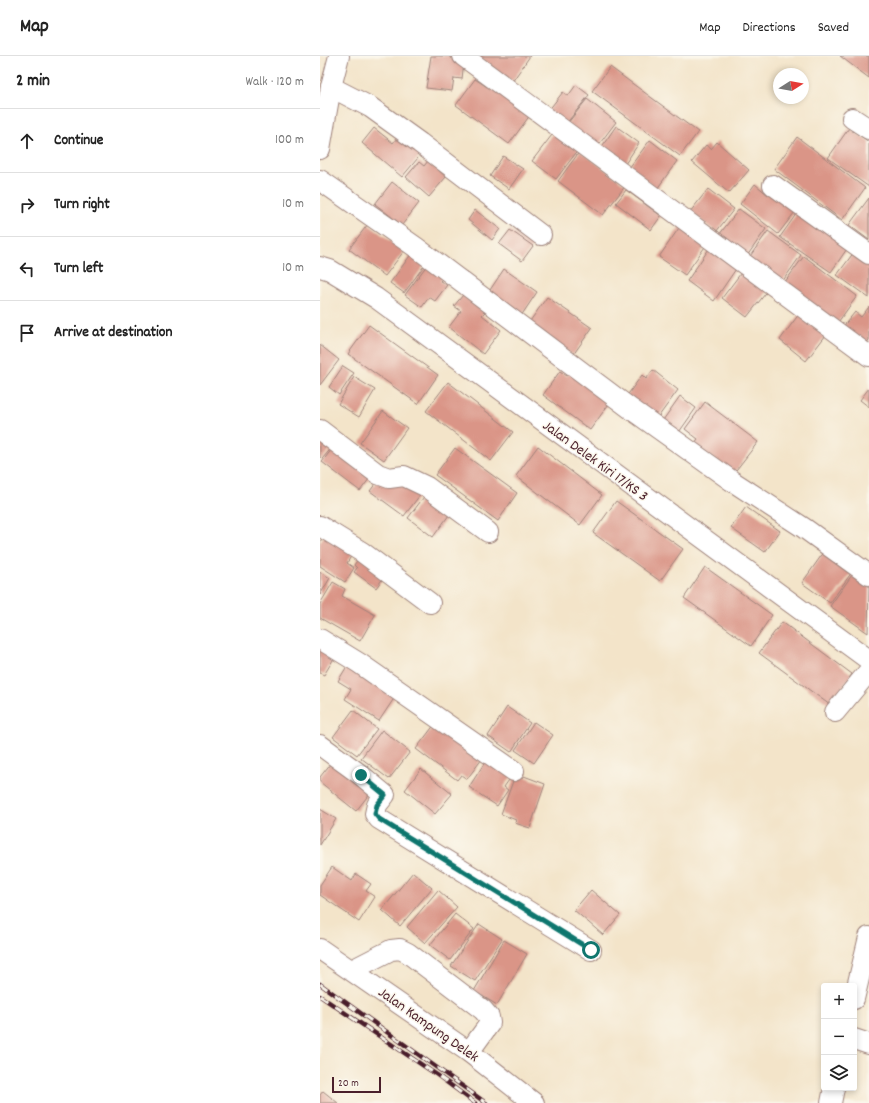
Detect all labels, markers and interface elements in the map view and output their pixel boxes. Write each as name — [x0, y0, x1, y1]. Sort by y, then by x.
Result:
text: Map — [20, 14, 49, 41]
text: Map — [699, 18, 721, 38]
text: Directions — [743, 18, 796, 38]
text: Saved — [818, 18, 849, 38]
north arrow — [773, 68, 809, 104]
text: 2 min — [16, 70, 50, 94]
text: Walk · 120 m — [246, 73, 304, 92]
icon: ahead — [16, 130, 38, 152]
text: Continue — [54, 130, 103, 152]
text: 100 m — [275, 131, 304, 150]
icon: right — [16, 194, 38, 216]
text: Turn right — [54, 194, 110, 216]
text: 10 m — [282, 195, 304, 214]
icon: left — [16, 258, 38, 280]
text: Turn left — [54, 258, 103, 280]
text: 10 m — [282, 259, 304, 278]
icon: arrive — [16, 322, 38, 344]
text: Arrive at destination — [54, 322, 172, 344]
street label: Jalan Delek Kiri 17/KS 3 — [537, 416, 652, 508]
route end — [352, 766, 370, 784]
route start — [582, 941, 600, 959]
street label: Jalan Kampung Delek — [373, 983, 483, 1069]
map controls — [821, 983, 857, 1091]
button: + — [821, 983, 857, 1019]
button: − — [821, 1019, 857, 1055]
button: layers — [821, 1055, 857, 1091]
scale bar — [332, 1075, 381, 1094]
text: 20 m — [338, 1076, 359, 1092]

